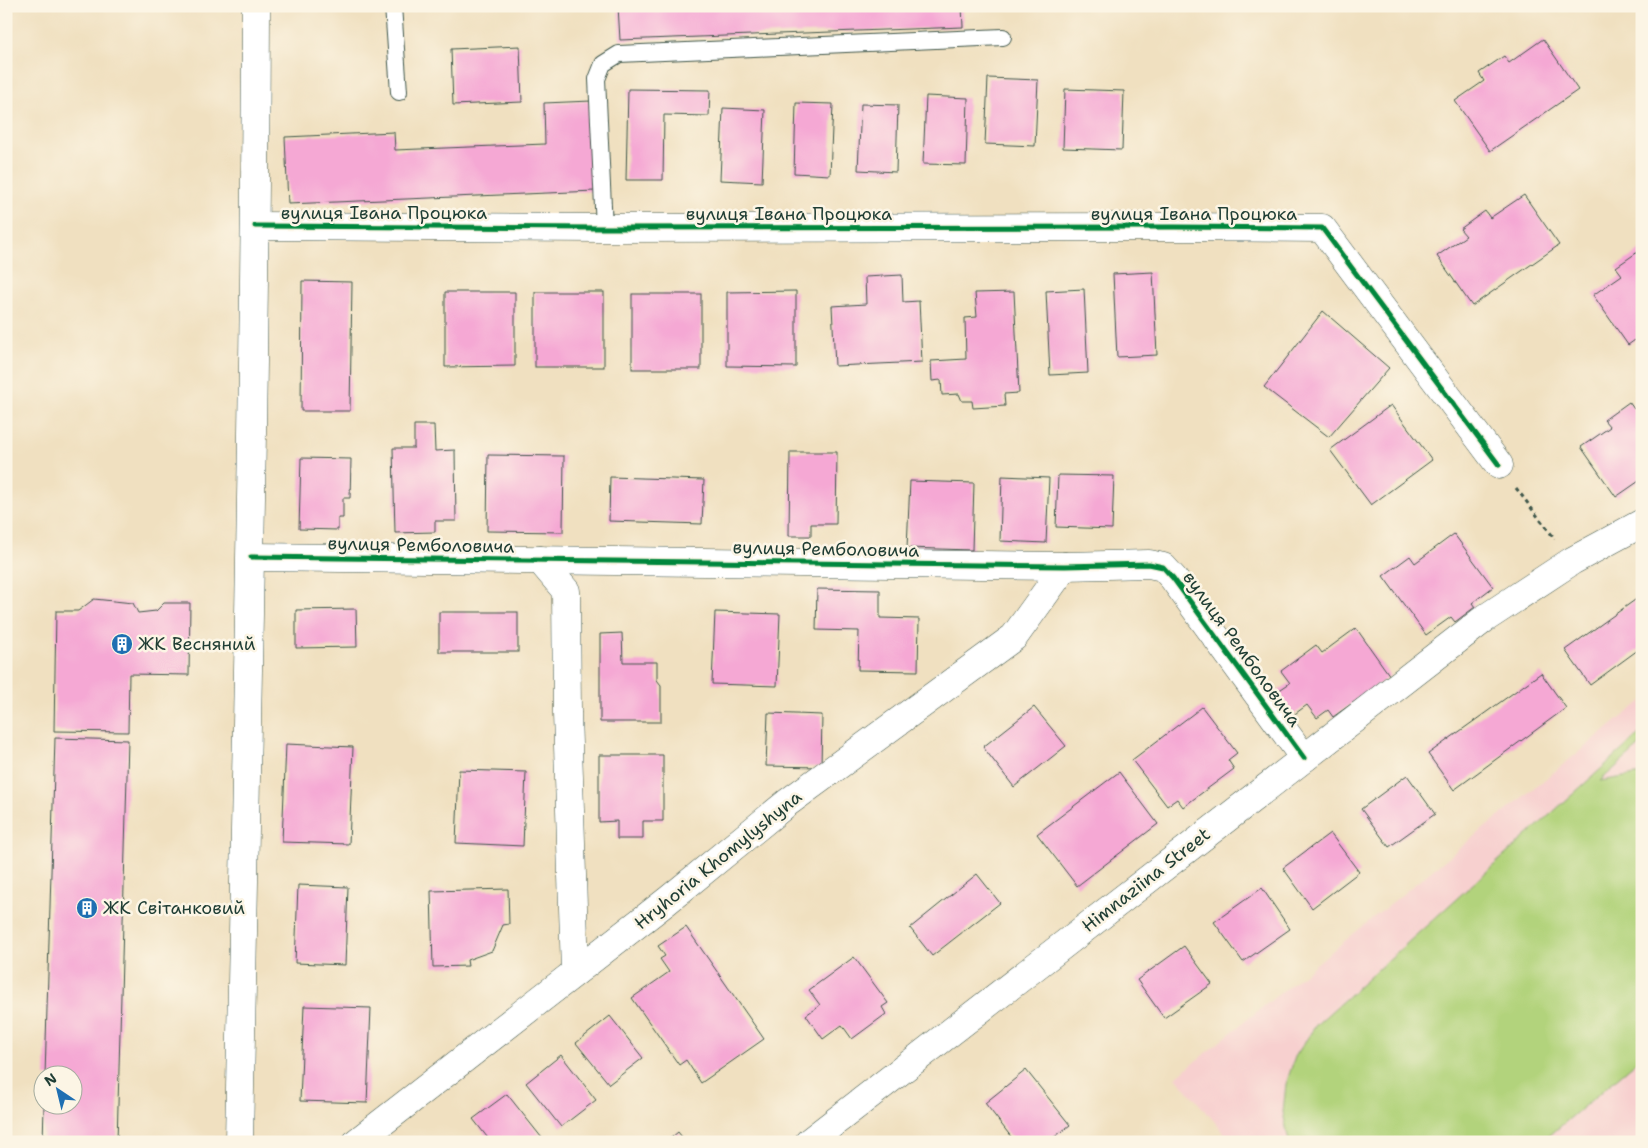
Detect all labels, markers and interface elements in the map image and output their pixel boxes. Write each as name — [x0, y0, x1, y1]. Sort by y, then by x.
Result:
street label: вулиця Івана Процюка — [281, 201, 487, 225]
street label: вулиця Івана Процюка — [686, 202, 892, 226]
street label: вулиця Івана Процюка — [1091, 202, 1297, 226]
street label: вулиця Ремболовича — [328, 531, 514, 559]
street label: вулиця Ремболовича — [733, 535, 919, 563]
street label: вулиця Ремболовича — [1177, 566, 1307, 732]
building icon: ЖК Весняний — [110, 632, 134, 656]
place label: ЖК Весняний — [138, 632, 256, 656]
street label: Hryhoria Khomylyshyna — [629, 785, 807, 935]
street label: Himnaziina Street — [1077, 822, 1215, 938]
building icon: ЖК Світанковий — [75, 896, 99, 920]
place label: ЖК Світанковий — [103, 896, 245, 920]
north arrow — [32, 1066, 82, 1116]
text: N — [41, 1069, 60, 1090]

